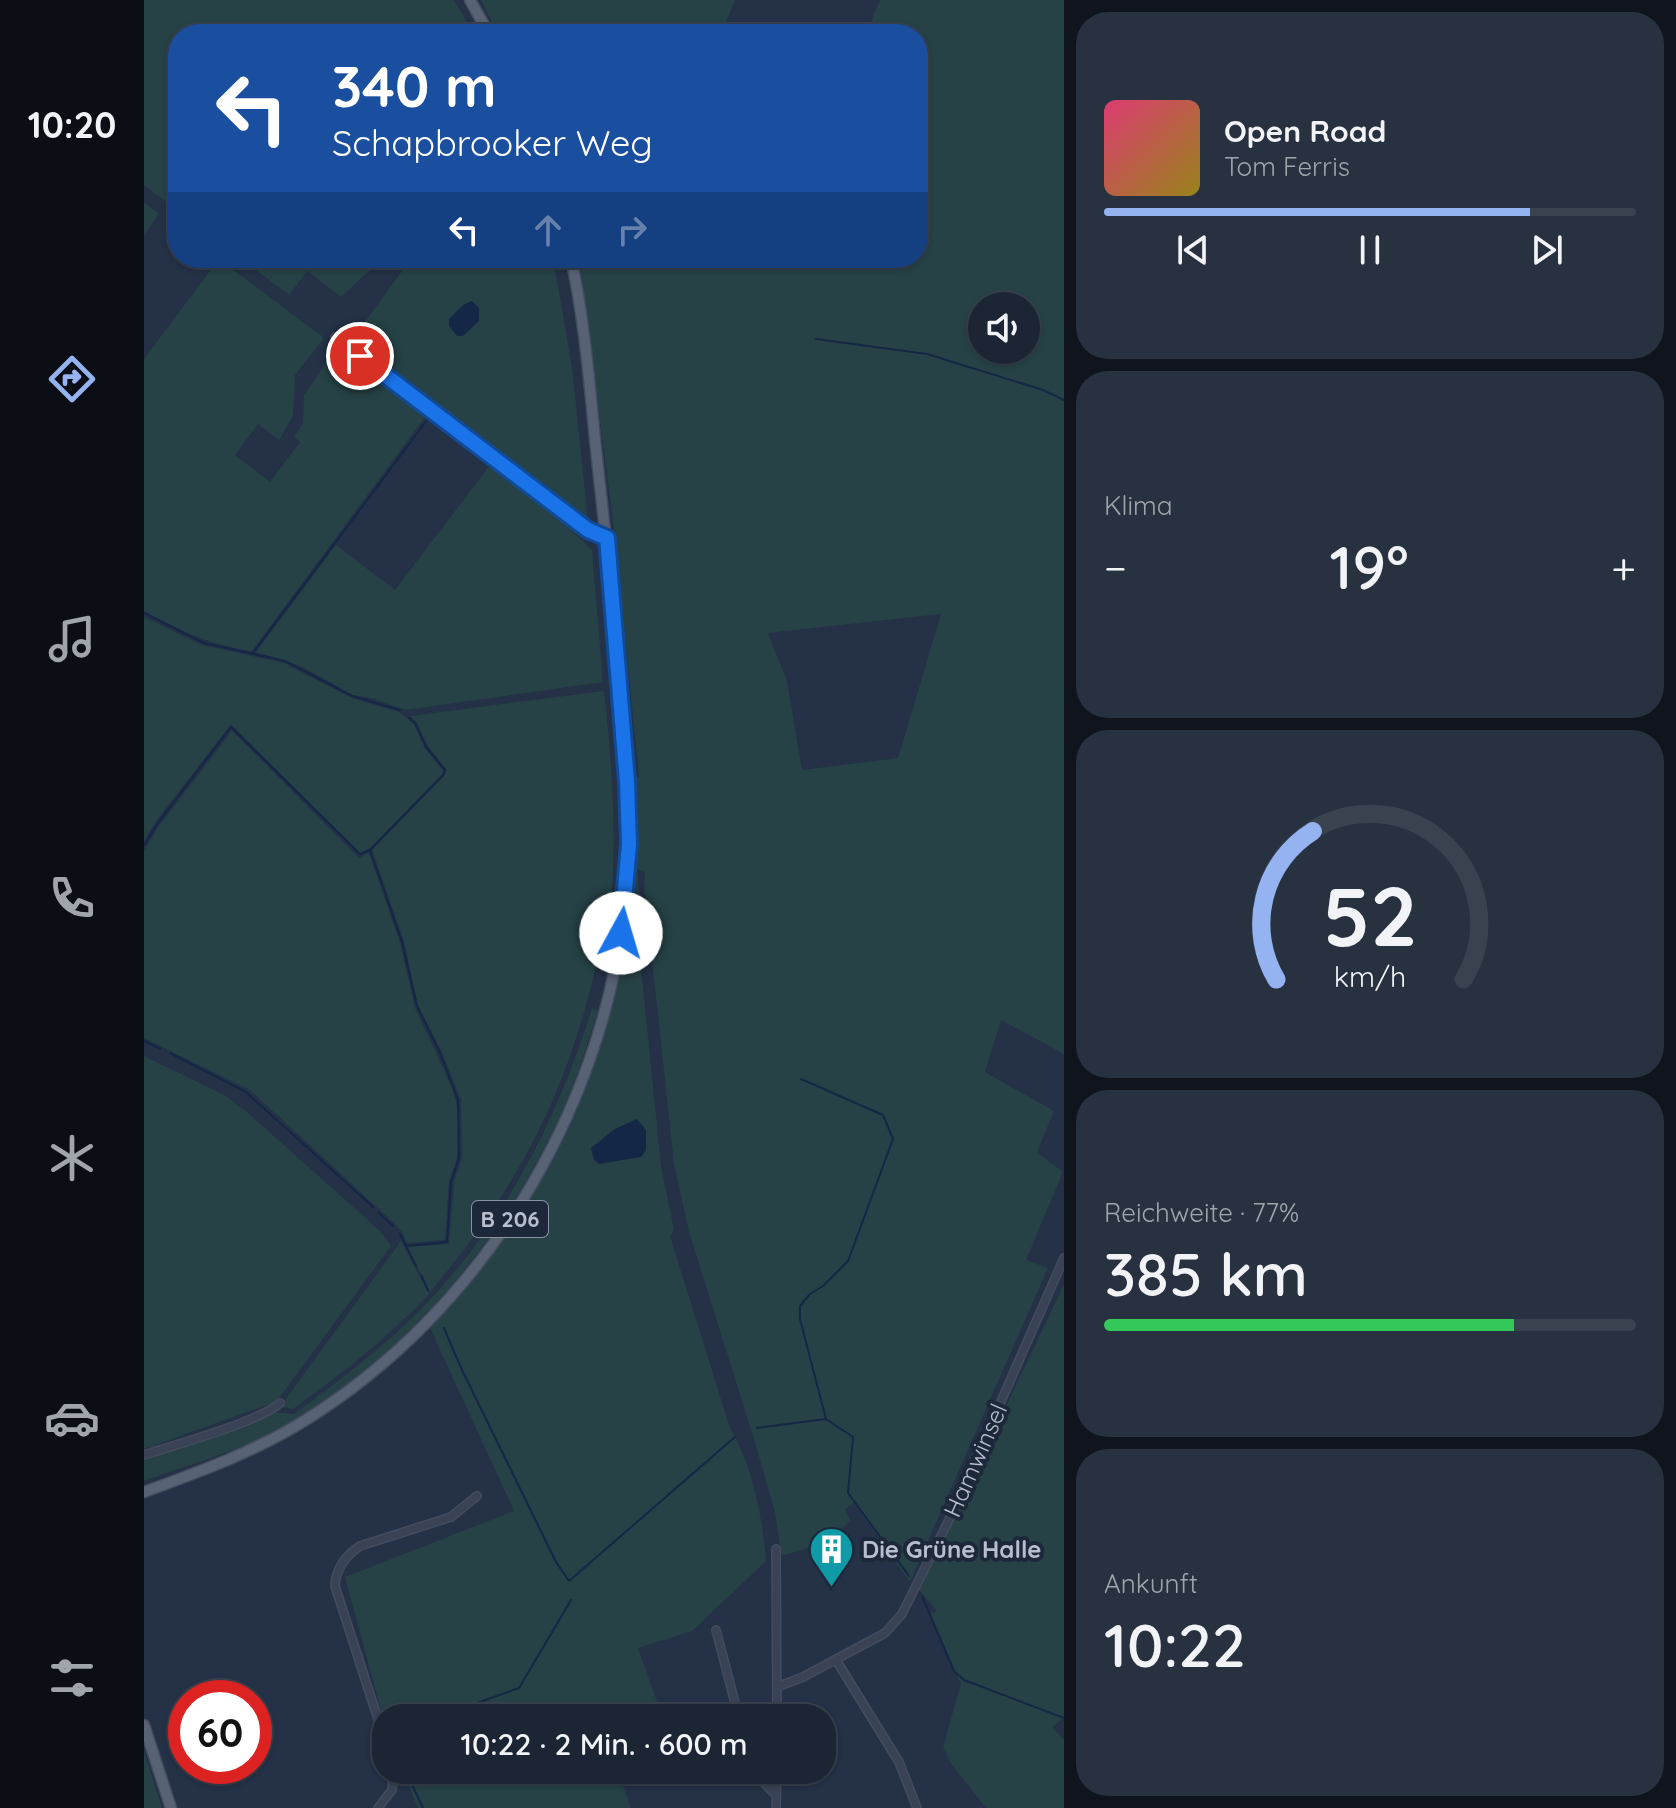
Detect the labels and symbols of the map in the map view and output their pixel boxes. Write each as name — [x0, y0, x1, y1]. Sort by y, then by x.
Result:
pin — [326, 322, 394, 390]
position arrow — [579, 891, 663, 975]
road number: B 206 — [472, 1201, 548, 1237]
street label: Hamwinsel — [937, 1399, 1013, 1521]
building icon: Die Grüne Halle — [807, 1525, 855, 1588]
place label: Die Grüne Halle — [862, 1534, 1041, 1564]
speed limit sign: 60 — [168, 1680, 272, 1784]

